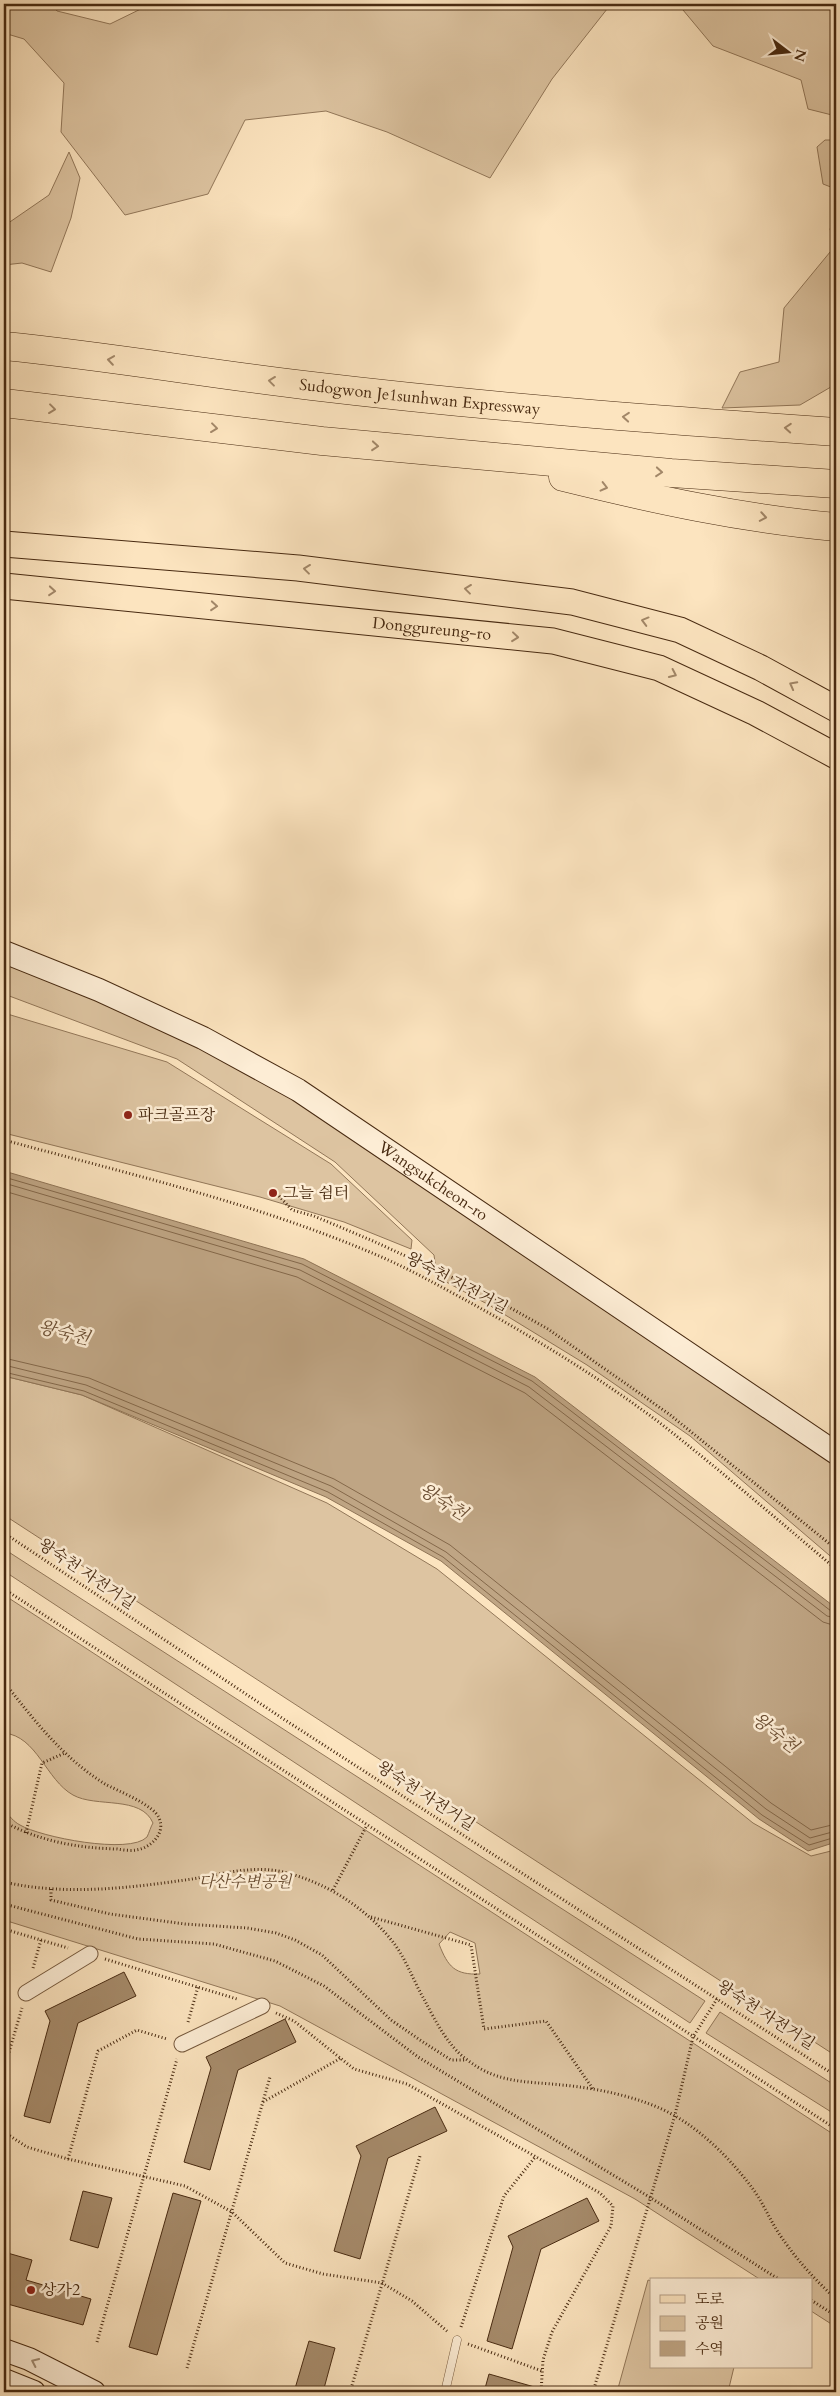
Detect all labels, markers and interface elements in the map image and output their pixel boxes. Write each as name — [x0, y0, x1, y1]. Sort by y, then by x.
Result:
north arrow — [762, 28, 812, 78]
text: N — [789, 47, 811, 64]
one-way arrow — [107, 356, 116, 366]
street label: Sudogwon Je1sunhwan Expressway — [298, 374, 542, 420]
one-way arrow — [268, 377, 277, 387]
one-way arrow — [48, 403, 56, 414]
one-way arrow — [621, 412, 629, 423]
one-way arrow — [210, 422, 218, 433]
one-way arrow — [783, 423, 791, 434]
one-way arrow — [371, 441, 379, 452]
one-way arrow — [655, 466, 663, 477]
one-way arrow — [599, 481, 608, 492]
one-way arrow — [759, 512, 768, 522]
one-way arrow — [303, 564, 311, 575]
one-way arrow — [464, 584, 472, 595]
one-way arrow — [49, 585, 57, 596]
one-way arrow — [210, 600, 218, 611]
street label: Donggureung-ro — [372, 612, 493, 646]
one-way arrow — [641, 616, 649, 626]
one-way arrow — [511, 631, 519, 642]
one-way arrow — [667, 668, 676, 678]
one-way arrow — [790, 682, 799, 692]
place label: 파크골프장 — [138, 1104, 216, 1126]
marker: 파크골프장 — [122, 1109, 134, 1121]
street label: Wangsukcheon-ro — [373, 1136, 493, 1226]
place label: 그늘 쉼터 — [283, 1182, 349, 1204]
marker: 그늘 쉼터 — [267, 1187, 279, 1199]
street label: 왕숙천 자전거길 — [402, 1247, 512, 1319]
water label: 왕숙천 — [36, 1315, 94, 1352]
water label: 왕숙천 — [414, 1478, 473, 1527]
street label: 왕숙천 자전거길 — [34, 1533, 140, 1615]
water label: 왕숙천 — [747, 1707, 805, 1760]
street label: 왕숙천 자전거길 — [373, 1756, 479, 1836]
park label: 다산수변공원 — [199, 1871, 293, 1893]
street label: 왕숙천 자전거길 — [713, 1975, 819, 2055]
legend — [650, 2278, 812, 2368]
place label: 상가2 — [41, 2279, 80, 2301]
marker: 상가2 — [25, 2284, 37, 2296]
text: 도로 — [695, 2289, 724, 2309]
text: 공원 — [695, 2313, 724, 2333]
text: 수역 — [695, 2339, 724, 2359]
one-way arrow — [31, 2358, 40, 2368]

